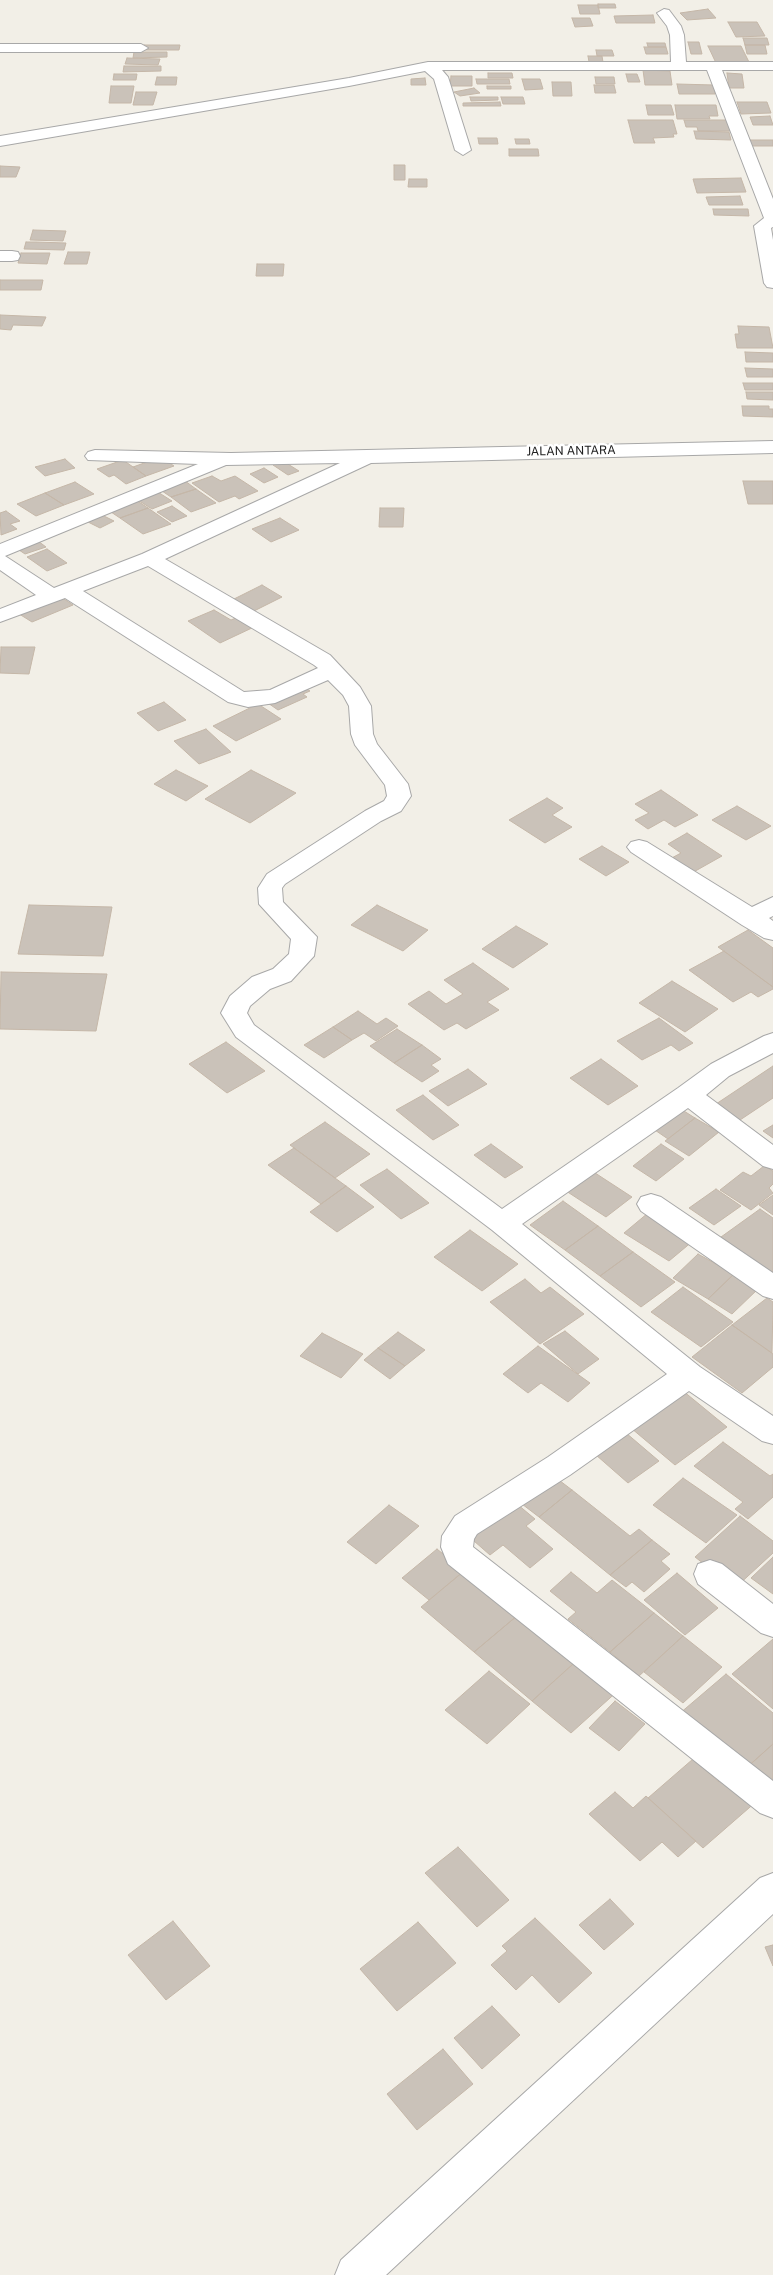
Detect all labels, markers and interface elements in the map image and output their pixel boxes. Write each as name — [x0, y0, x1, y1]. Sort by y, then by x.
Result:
street label: JALAN ANTARA — [526, 443, 616, 459]

